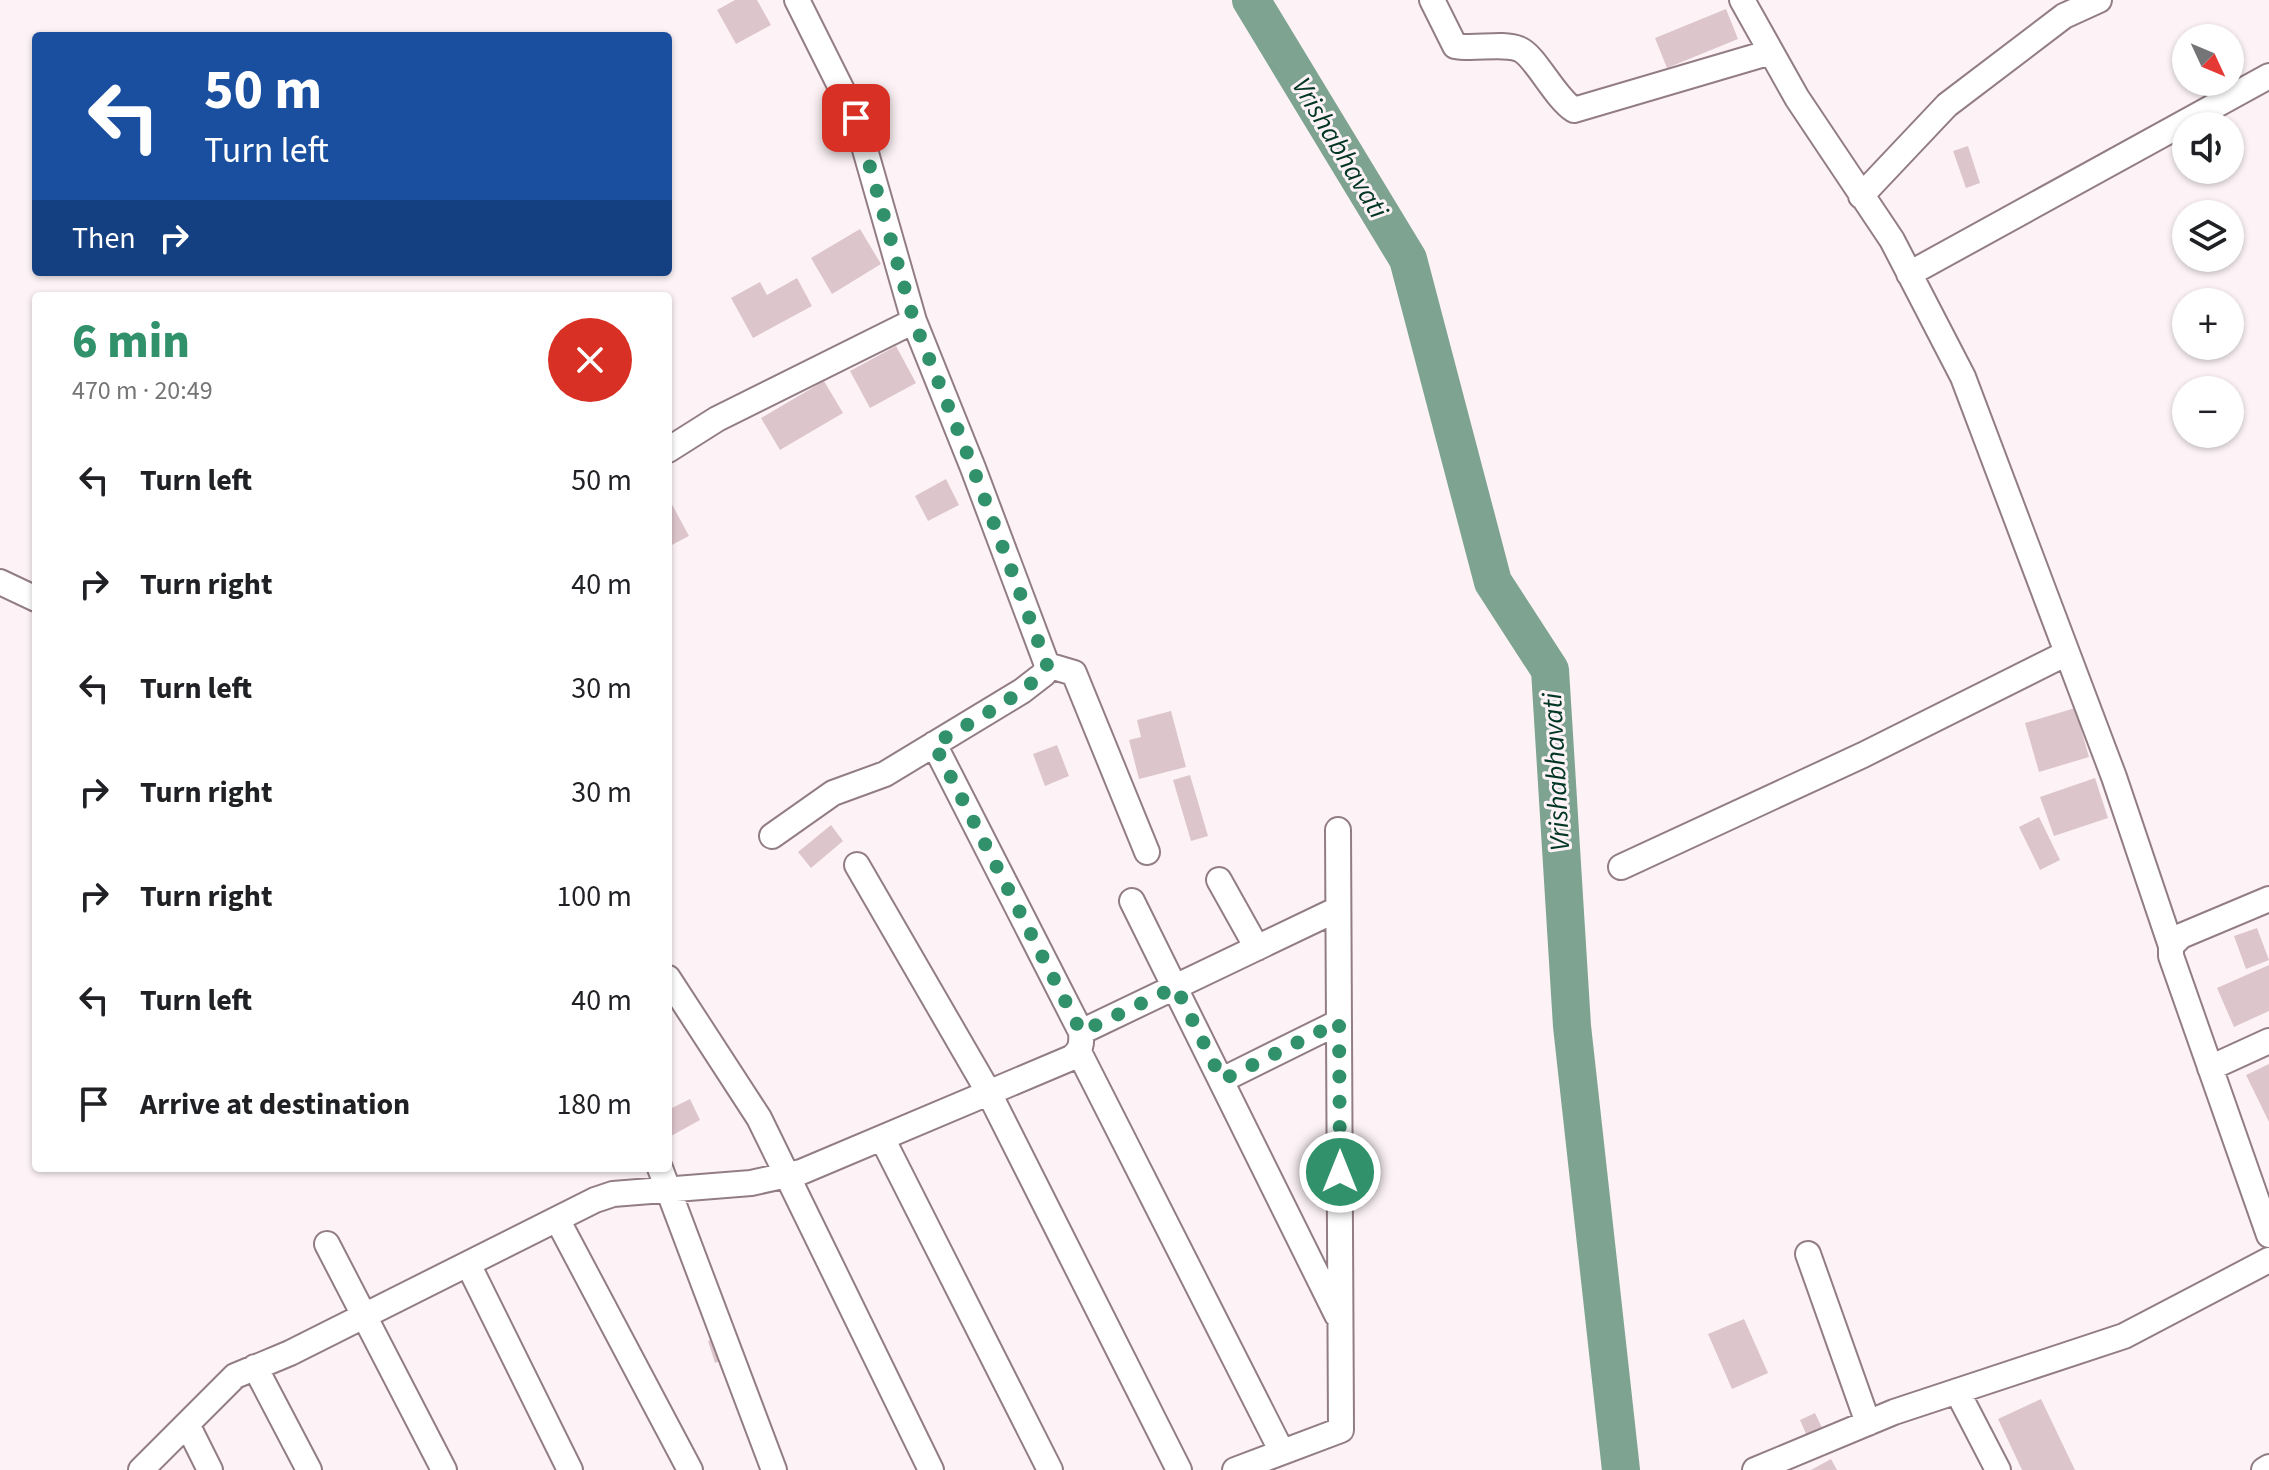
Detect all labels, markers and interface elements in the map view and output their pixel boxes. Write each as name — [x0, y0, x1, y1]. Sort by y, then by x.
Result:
north arrow — [2172, 24, 2244, 96]
map controls — [2172, 24, 2244, 448]
text: 50 m — [204, 51, 322, 130]
icon: left — [72, 64, 176, 168]
water label: Vrishabhavati — [1282, 70, 1398, 226]
pin — [822, 84, 890, 152]
icon: arrive — [834, 96, 878, 140]
button: sound — [2172, 112, 2244, 184]
text: Turn left — [204, 125, 329, 176]
button: layers — [2172, 200, 2244, 272]
icon: right — [152, 216, 196, 260]
text: Then — [72, 217, 136, 260]
button: + — [2172, 288, 2244, 360]
text: 6 min — [72, 308, 190, 376]
button: close — [548, 318, 632, 402]
text: 470 m · 20:49 — [72, 372, 213, 409]
button: − — [2172, 376, 2244, 448]
icon: left — [72, 458, 116, 502]
text: Turn left — [140, 459, 252, 502]
text: 50 m — [571, 459, 632, 502]
icon: right — [72, 562, 116, 606]
text: Turn right — [140, 563, 272, 606]
text: 40 m — [571, 563, 632, 606]
icon: left — [72, 666, 116, 710]
text: Turn left — [140, 667, 252, 710]
text: 30 m — [571, 667, 632, 710]
water label: Vrishabhavati — [1532, 692, 1580, 852]
icon: right — [72, 770, 116, 814]
text: Turn right — [140, 771, 272, 814]
text: 30 m — [571, 771, 632, 814]
icon: right — [72, 874, 116, 918]
text: Turn right — [140, 875, 272, 918]
text: 100 m — [556, 875, 632, 918]
icon: left — [72, 978, 116, 1022]
text: Turn left — [140, 979, 252, 1022]
text: 40 m — [571, 979, 632, 1022]
icon: arrive — [72, 1082, 116, 1126]
text: Arrive at destination — [140, 1083, 410, 1126]
text: 180 m — [556, 1083, 632, 1126]
position arrow — [1298, 1130, 1382, 1214]

